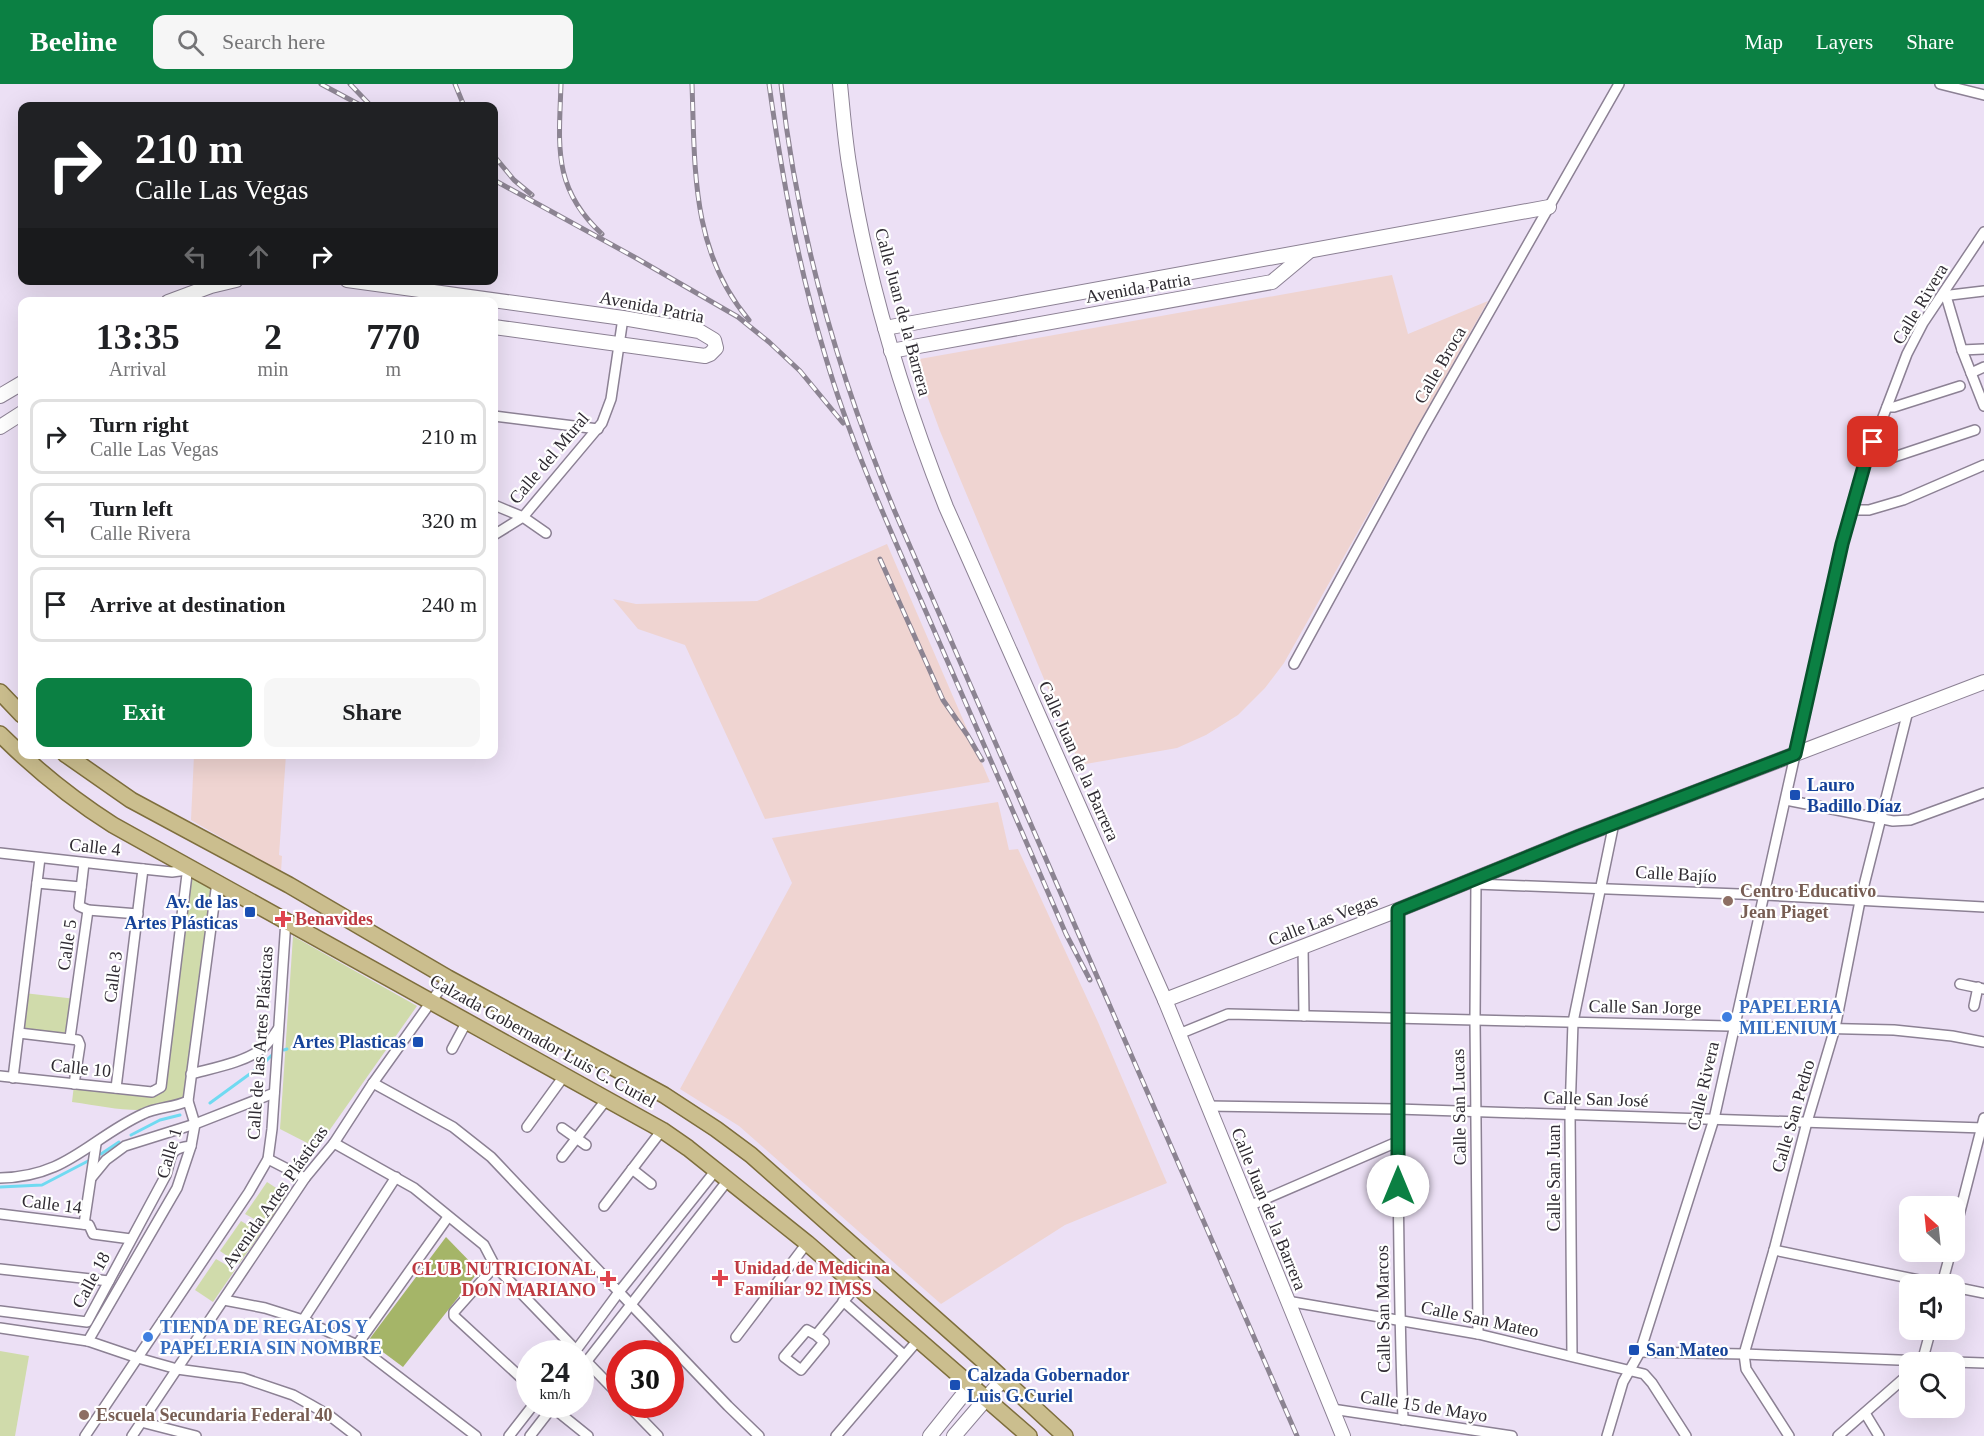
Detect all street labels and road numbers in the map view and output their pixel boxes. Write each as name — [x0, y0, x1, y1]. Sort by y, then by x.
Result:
street label: Calle Juan de la Barrera — [871, 226, 935, 398]
street label: Calle Rivera — [1888, 260, 1952, 348]
street label: Avenida Patria — [1084, 269, 1192, 307]
street label: Avenida Patria — [598, 287, 706, 327]
street label: Calle Broca — [1410, 323, 1470, 407]
street label: Calle del Mural — [505, 408, 593, 508]
street label: Calle Juan de la Barrera — [1035, 678, 1123, 844]
street label: Calle 4 — [68, 834, 122, 860]
street label: Calle Bajío — [1635, 862, 1717, 886]
street label: Calle Las Vegas — [1265, 890, 1381, 950]
street label: Calle 5 — [54, 918, 80, 972]
street label: Calle de las Artes Plásticas — [243, 946, 277, 1140]
street label: Calle 3 — [100, 950, 126, 1004]
street label: Calzada Gobernador Luis C. Curiel — [426, 970, 660, 1112]
street label: Calle San Jorge — [1589, 996, 1701, 1018]
street label: Calle Rivera — [1683, 1040, 1723, 1132]
street label: Calle San Lucas — [1448, 1048, 1470, 1166]
street label: Calle 10 — [50, 1055, 112, 1081]
street label: Calle San Pedro — [1767, 1057, 1819, 1175]
street label: Calle San José — [1543, 1087, 1649, 1111]
street label: Avenida Artes Plásticas — [218, 1122, 332, 1272]
street label: Calle 1 — [152, 1125, 186, 1181]
street label: Calle Juan de la Barrera — [1227, 1125, 1311, 1293]
street label: Calle San Juan — [1544, 1125, 1564, 1231]
street label: Calle 14 — [21, 1190, 83, 1218]
street label: Calle San Marcos — [1372, 1245, 1394, 1373]
street label: Calle 18 — [68, 1249, 114, 1311]
street label: Calle San Mateo — [1419, 1297, 1541, 1341]
street label: Calle 15 de Mayo — [1359, 1386, 1489, 1426]

